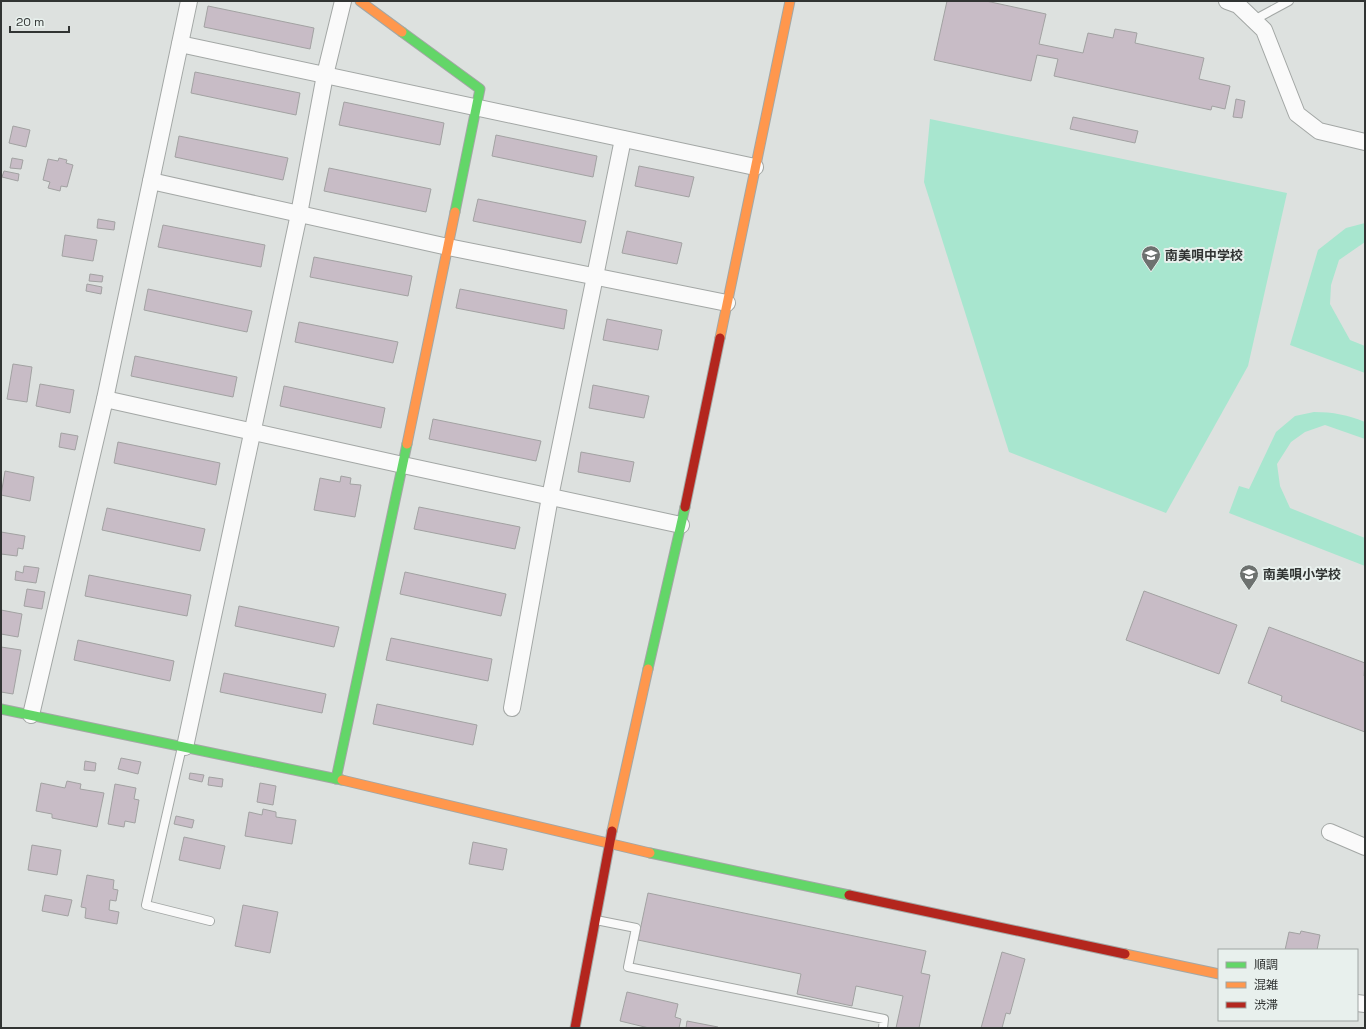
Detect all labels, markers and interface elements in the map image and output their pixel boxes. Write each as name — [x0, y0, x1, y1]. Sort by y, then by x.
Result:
scale bar — [10, 8, 69, 34]
text: 20 m — [16, 14, 44, 30]
school or university icon: 南美唄中学校 — [1140, 244, 1162, 272]
place label: 南美唄中学校 — [1165, 247, 1243, 264]
school or university icon: 南美唄小学校 — [1238, 563, 1260, 591]
place label: 南美唄小学校 — [1263, 566, 1341, 583]
legend — [1218, 949, 1358, 1021]
text: 順調 — [1254, 957, 1278, 973]
text: 混雑 — [1254, 977, 1278, 993]
text: 渋滞 — [1254, 997, 1278, 1013]

